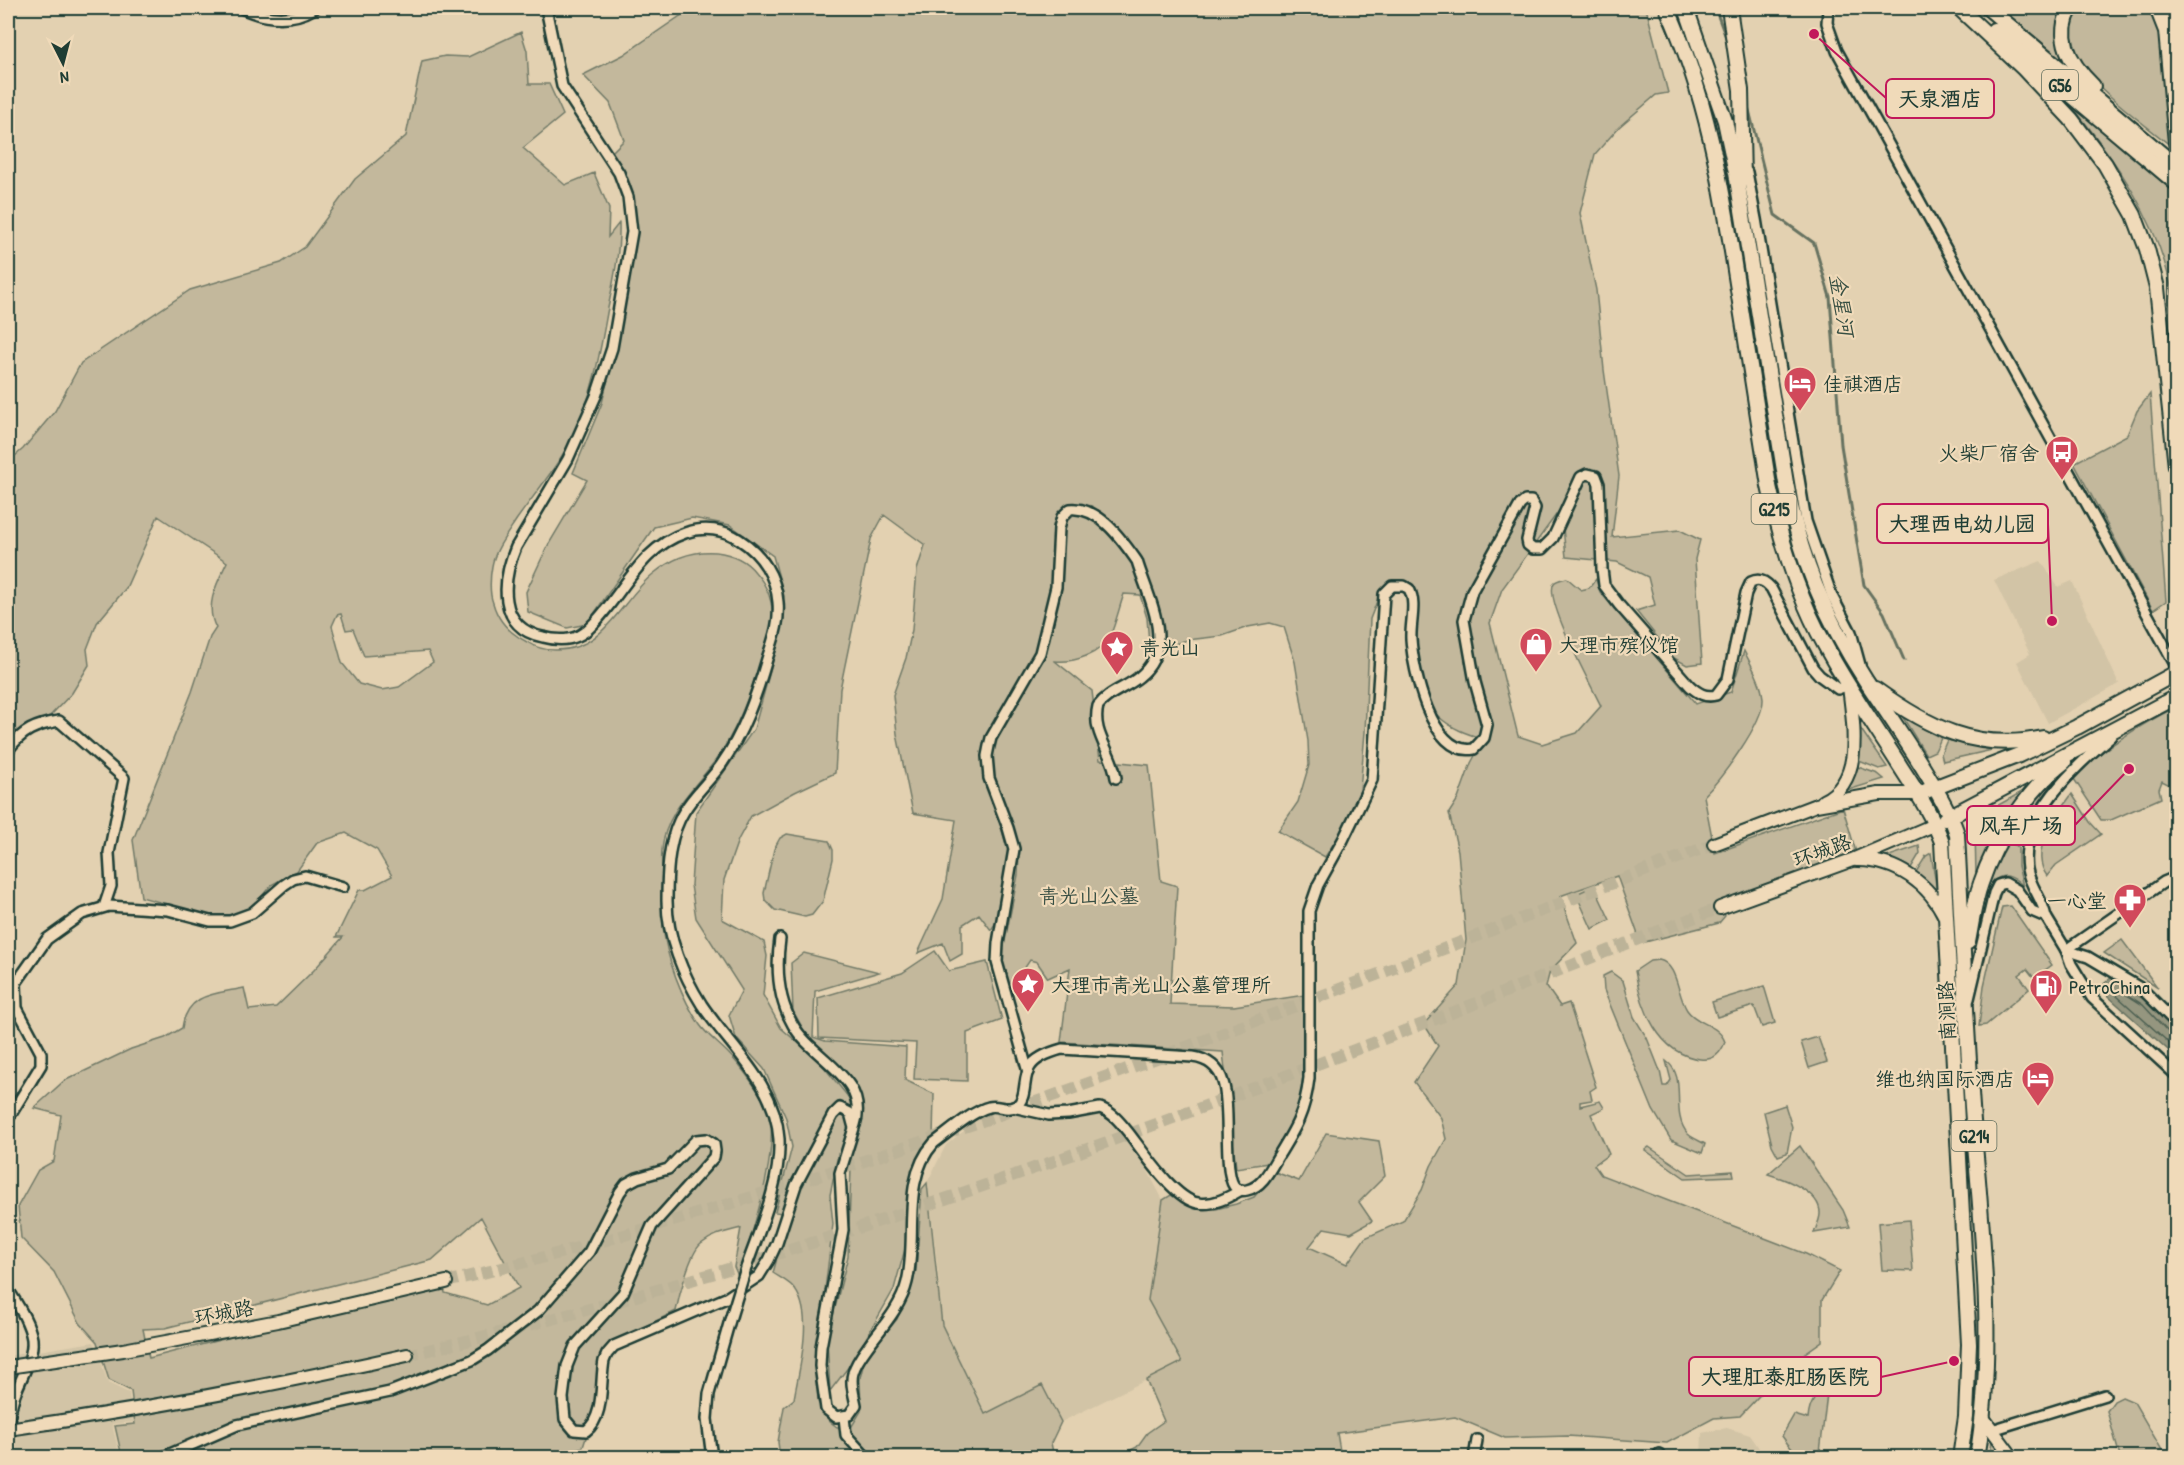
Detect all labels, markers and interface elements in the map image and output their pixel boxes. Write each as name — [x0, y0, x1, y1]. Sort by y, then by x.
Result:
north arrow — [33, 33, 93, 93]
text: N — [59, 67, 70, 89]
road number: G56 — [2042, 70, 2078, 100]
callout: 天泉酒店 — [1886, 79, 1994, 118]
text: 天泉酒店 — [1898, 84, 1982, 113]
water label: 金星河 — [1823, 272, 1862, 341]
hotel icon: 佳祺酒店 — [1782, 365, 1818, 412]
place label: 佳祺酒店 — [1823, 370, 1903, 397]
bus stop icon: 火柴厂宿舍 — [2044, 434, 2080, 481]
place label: 火柴厂宿舍 — [1939, 439, 2039, 466]
road number: G215 — [1752, 494, 1796, 524]
callout: 大理西电幼儿园 — [1877, 504, 2048, 543]
text: 大理西电幼儿园 — [1889, 509, 2036, 538]
shop icon: 大理市殡仪馆 — [1518, 626, 1554, 673]
place icon: 青光山 — [1099, 629, 1135, 676]
place label: 大理市殡仪馆 — [1559, 631, 1679, 658]
place label: 青光山 — [1140, 634, 1200, 661]
callout: 风车广场 — [1967, 806, 2075, 845]
text: 风车广场 — [1979, 811, 2063, 840]
street label: 环城路 — [1789, 827, 1856, 873]
park label: 青光山公墓 — [1039, 882, 1139, 909]
pharmacy icon: 一心堂 — [2112, 882, 2148, 929]
place label: 一心堂 — [2047, 887, 2107, 914]
place icon: 大理市青光山公墓管理所 — [1010, 966, 1046, 1013]
fuel station icon: PetroChina — [2028, 968, 2064, 1015]
place label: 大理市青光山公墓管理所 — [1051, 971, 1271, 998]
place label: PetroChina — [2069, 973, 2150, 1000]
street label: 南涧路 — [1931, 979, 1961, 1042]
hotel icon: 维也纳国际酒店 — [2020, 1060, 2056, 1107]
place label: 维也纳国际酒店 — [1875, 1065, 2015, 1092]
road number: G214 — [1952, 1121, 1996, 1151]
street label: 环城路 — [192, 1293, 257, 1331]
callout: 大理肛泰肛肠医院 — [1689, 1357, 1881, 1396]
text: 大理肛泰肛肠医院 — [1701, 1362, 1869, 1391]

